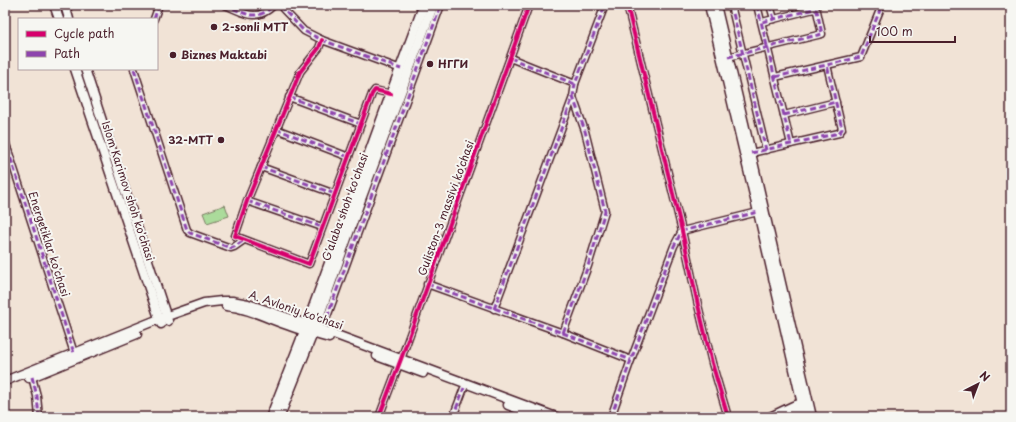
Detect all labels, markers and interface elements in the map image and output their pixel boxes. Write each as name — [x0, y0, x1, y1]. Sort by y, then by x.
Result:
legend — [18, 18, 158, 70]
place label: 2-sonli MTT — [222, 18, 289, 35]
scale bar — [870, 18, 955, 44]
marker: 2-sonli MTT — [209, 22, 219, 32]
text: 100 m — [876, 22, 913, 40]
text: Cycle path — [54, 24, 115, 42]
text: Path — [54, 44, 80, 62]
place label: Biznes Maktabi — [181, 46, 267, 63]
marker: Biznes Maktabi — [168, 50, 178, 60]
place label: НГГИ — [438, 55, 468, 72]
marker: НГГИ — [425, 59, 435, 69]
street label: Islom Karimov shoh ko'chasi — [98, 119, 159, 263]
place label: 32-MTT — [168, 131, 214, 148]
marker: 32-MTT — [216, 135, 226, 145]
street label: Guliston-3 massivi ko'chasi — [413, 138, 478, 278]
street label: G'alaba shoh ko'chasi — [317, 150, 372, 263]
street label: Energetiklar ko'chasi — [24, 189, 75, 299]
street label: A. Avloniy ko'chasi — [247, 285, 346, 334]
north arrow — [958, 364, 998, 404]
text: N — [976, 367, 994, 386]

